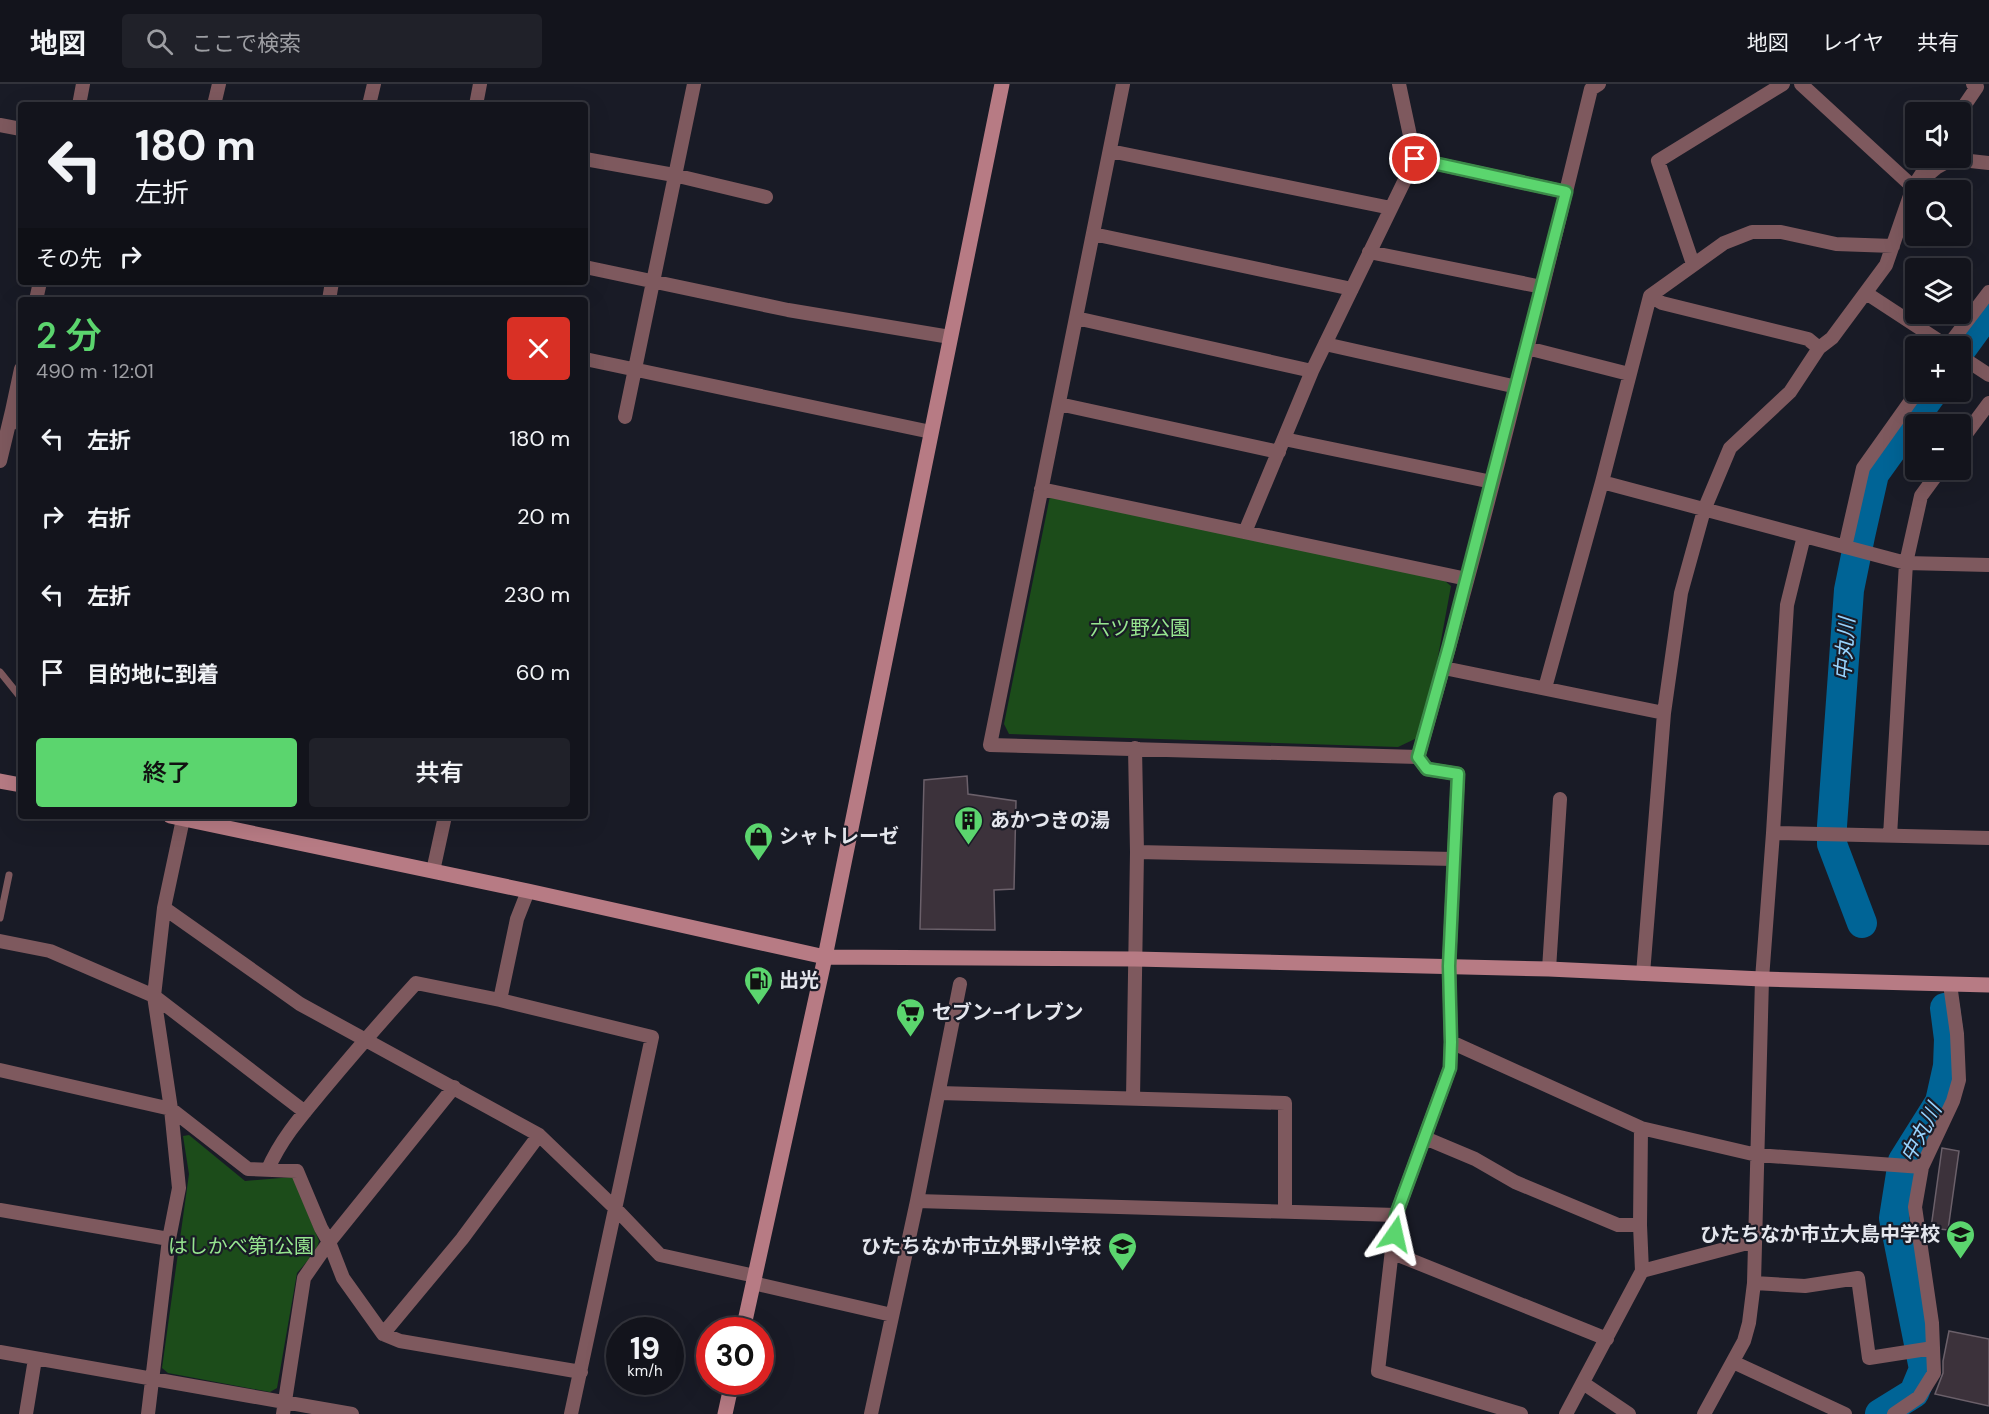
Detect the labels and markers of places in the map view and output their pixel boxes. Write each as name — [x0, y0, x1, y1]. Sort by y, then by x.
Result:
pin — [1389, 133, 1440, 184]
building icon: あかつきの湯 — [953, 804, 985, 846]
place label: あかつきの湯 — [990, 807, 1110, 833]
shop icon: シャトレーゼ — [742, 820, 774, 862]
place label: シャトレーゼ — [779, 823, 899, 849]
fuel station icon: 出光 — [742, 964, 774, 1006]
place label: 出光 — [779, 967, 819, 993]
supermarket icon: セブン-イレブン — [895, 996, 927, 1038]
place label: セブン-イレブン — [932, 999, 1084, 1025]
school or university icon: ひたちなか市立大島中学校 — [1945, 1218, 1977, 1260]
place label: ひたちなか市立大島中学校 — [1700, 1221, 1940, 1247]
school or university icon: ひたちなか市立外野小学校 — [1106, 1230, 1138, 1272]
place label: ひたちなか市立外野小学校 — [861, 1233, 1101, 1259]

